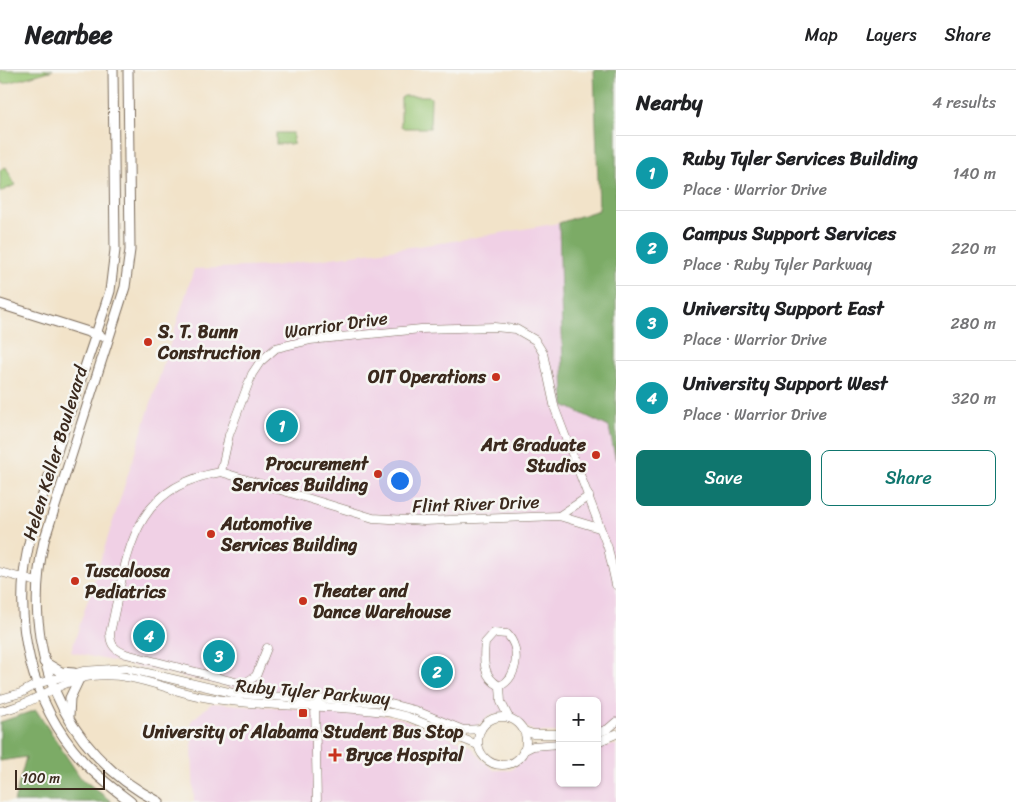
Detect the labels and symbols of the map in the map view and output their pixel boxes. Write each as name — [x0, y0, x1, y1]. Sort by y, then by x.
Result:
street label: Warrior Drive — [282, 302, 390, 348]
place label: S. T. Bunn Construction — [157, 316, 261, 369]
marker: S. T. Bunn Construction — [142, 336, 154, 348]
street label: Helen Keller Boulevard — [13, 360, 97, 544]
place label: OIT Operations — [368, 361, 487, 393]
marker: OIT Operations — [490, 371, 502, 383]
pin: 1 — [266, 407, 298, 445]
place label: Art Graduate Studios — [480, 429, 587, 482]
place label: Procurement Services Building — [231, 448, 370, 501]
marker: Art Graduate Studios — [590, 449, 602, 461]
marker: Procurement Services Building — [372, 468, 384, 480]
your location — [387, 468, 413, 494]
street label: Flint River Drive — [412, 486, 540, 522]
place label: Automotive Services Building — [220, 508, 357, 561]
marker: Automotive Services Building — [205, 528, 217, 540]
place label: Tuscaloosa Pediatrics — [85, 555, 171, 608]
marker: Tuscaloosa Pediatrics — [69, 575, 81, 587]
place label: Theater and Dance Warehouse — [313, 575, 452, 628]
marker: Theater and Dance Warehouse — [297, 595, 309, 607]
pin: 4 — [133, 617, 165, 655]
pin: 3 — [203, 637, 235, 675]
pin: 2 — [421, 653, 453, 691]
street label: Ruby Tyler Parkway — [234, 669, 392, 715]
marker: University of Alabama Student Bus Stop — [297, 707, 309, 719]
place label: University of Alabama Student Bus Stop — [143, 716, 464, 748]
place label: Bryce Hospital — [346, 739, 464, 771]
marker: Bryce Hospital — [328, 748, 342, 762]
scale bar — [15, 767, 105, 790]

